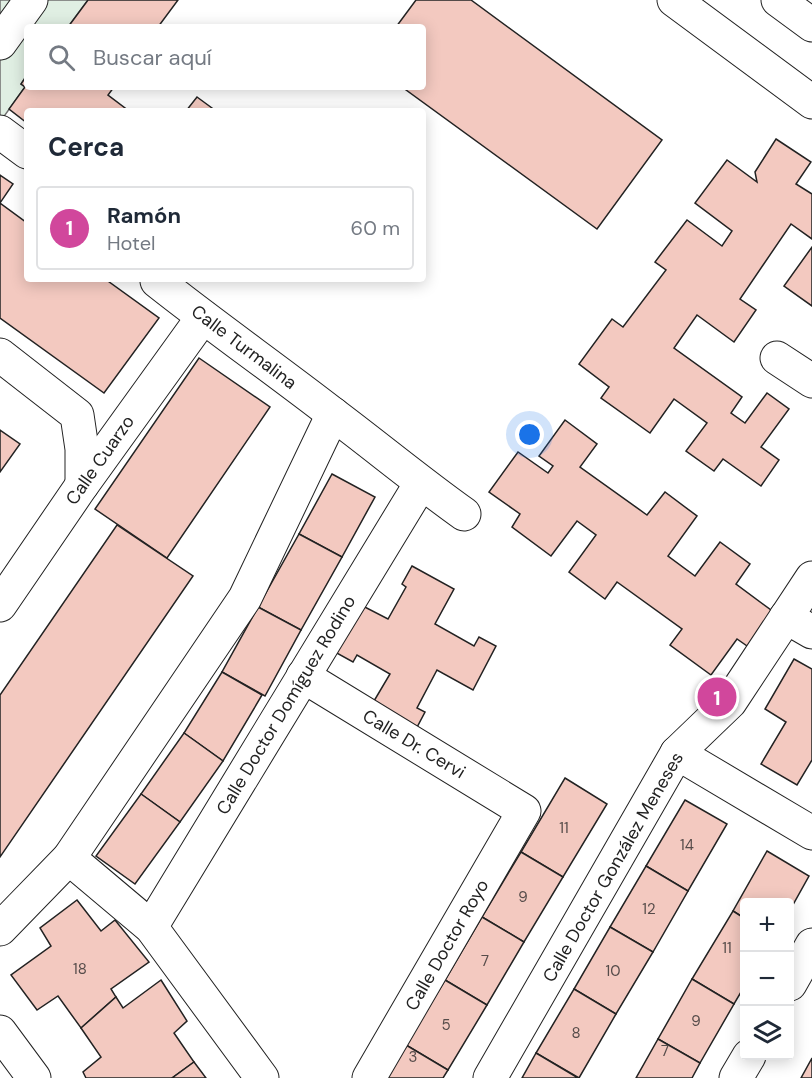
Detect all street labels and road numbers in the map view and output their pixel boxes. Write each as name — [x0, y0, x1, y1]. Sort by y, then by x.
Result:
street label: Calle Turmalina — [186, 299, 302, 395]
street label: Calle Cuarzo — [60, 410, 140, 510]
street label: Calle Doctor Domíguez Rodino — [211, 591, 361, 819]
street label: Calle Dr. Cervi — [358, 704, 470, 784]
street label: Calle Doctor González Meneses — [537, 748, 689, 986]
street label: Calle Doctor Royo — [400, 875, 494, 1015]

